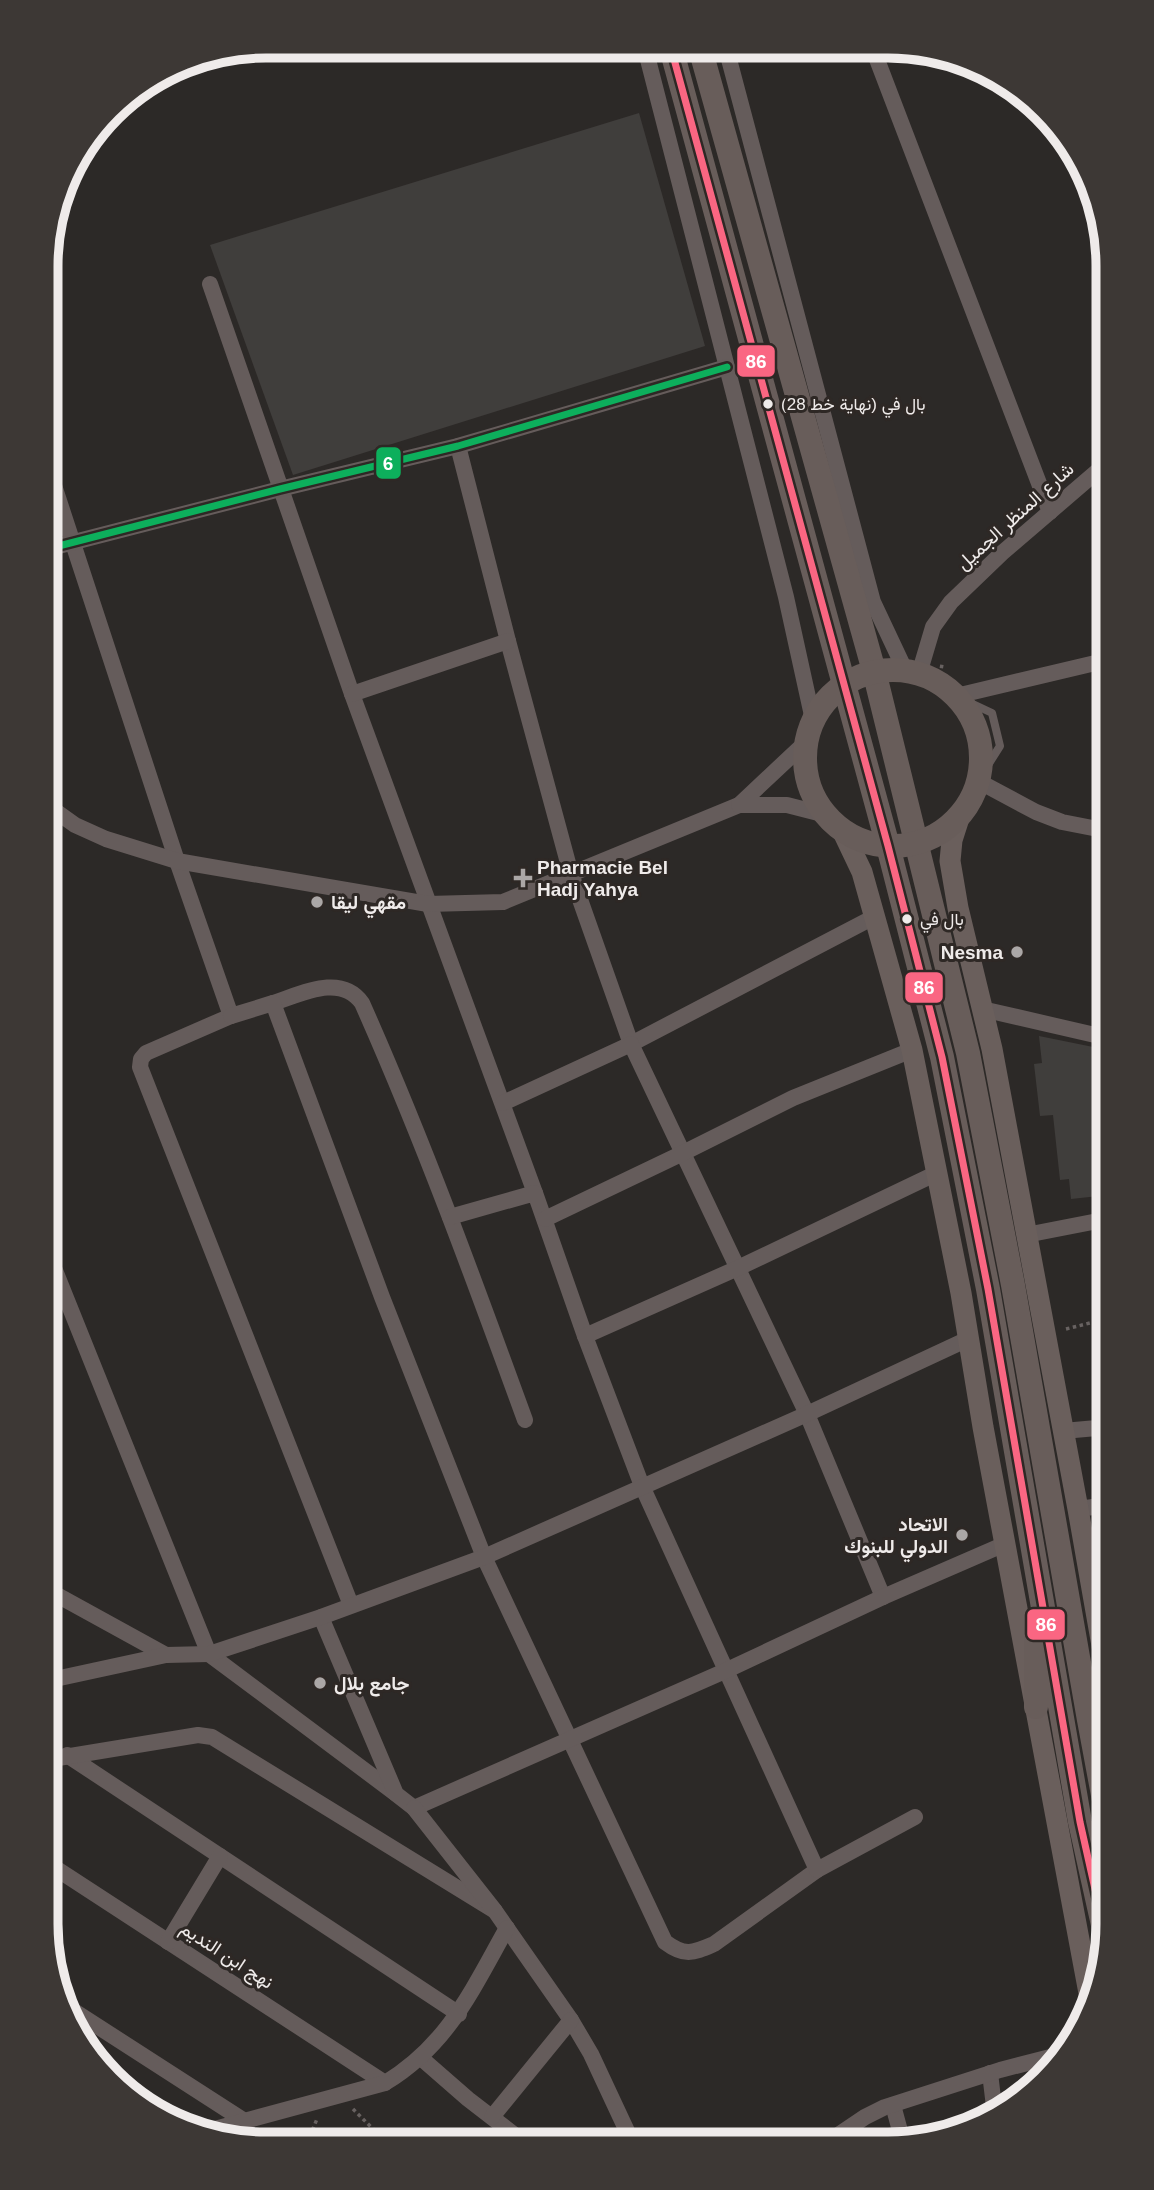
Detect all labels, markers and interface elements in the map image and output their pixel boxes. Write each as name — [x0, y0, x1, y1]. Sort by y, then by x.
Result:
line badge: 86 — [736, 344, 776, 378]
text: 86 — [745, 351, 767, 372]
place label: بال في (نهاية خط 28) — [781, 395, 926, 418]
marker: بال في (نهاية خط 28) — [761, 397, 775, 411]
line badge: 6 — [375, 446, 402, 480]
text: 6 — [383, 453, 393, 474]
street label: شارع المنظر الجميل — [952, 458, 1079, 576]
place label: Pharmacie Bel Hadj Yahya — [537, 857, 668, 900]
marker: Pharmacie Bel Hadj Yahya — [515, 870, 531, 886]
place label: مقهي ليقا — [331, 892, 406, 919]
marker: مقهي ليقا — [309, 894, 325, 910]
place label: بال في — [920, 910, 964, 933]
marker: بال في — [900, 912, 914, 926]
place label: Nesma — [941, 942, 1003, 963]
marker: Nesma — [1009, 944, 1025, 960]
line badge: 86 — [904, 971, 944, 1004]
text: 86 — [913, 977, 935, 998]
place label: الاتحاد الدولي للبنوك — [844, 1514, 948, 1563]
marker: الاتحاد الدولي للبنوك — [954, 1527, 970, 1543]
line badge: 86 — [1026, 1608, 1066, 1641]
text: 86 — [1035, 1614, 1057, 1635]
place label: جامع بلال — [334, 1673, 409, 1697]
marker: جامع بلال — [312, 1675, 328, 1691]
street label: نهج ابن النديم — [175, 1917, 277, 1995]

